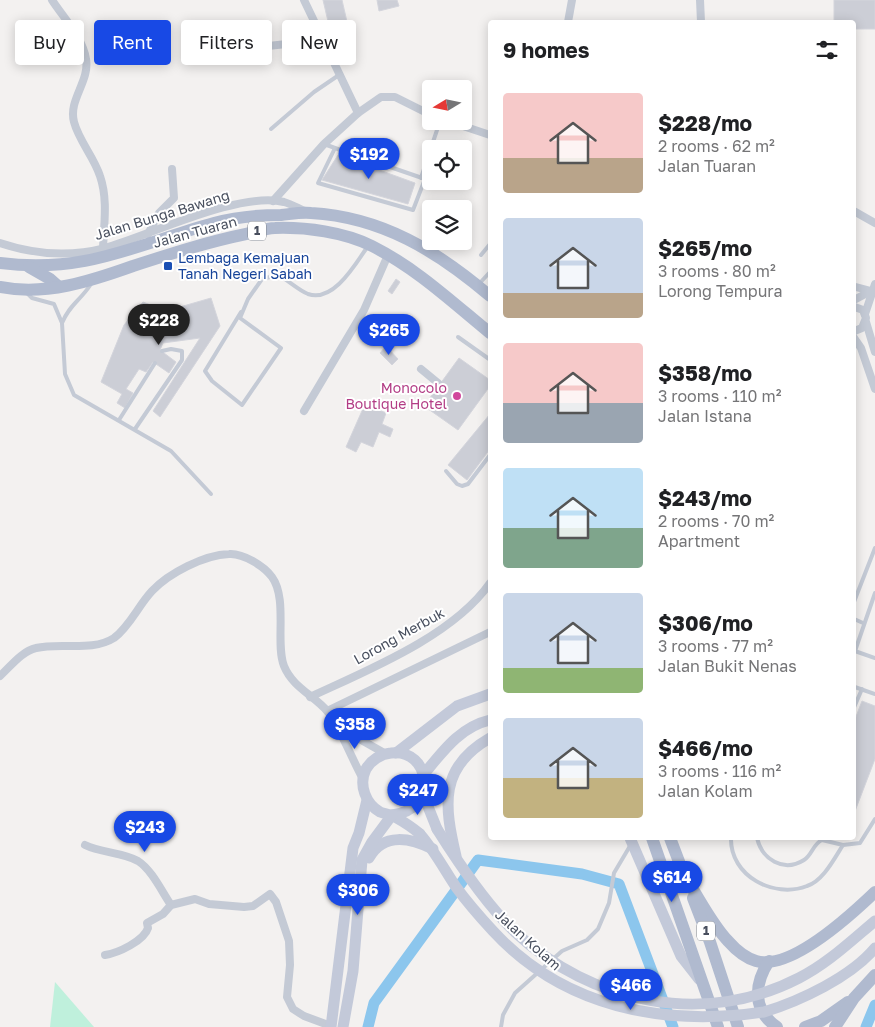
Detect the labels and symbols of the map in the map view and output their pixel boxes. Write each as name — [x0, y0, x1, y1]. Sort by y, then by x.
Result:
north arrow — [422, 80, 472, 130]
pin: $192 — [339, 138, 399, 180]
street label: Jalan Bunga Bawang — [92, 186, 231, 243]
street label: Jalan Tuaran — [151, 212, 239, 251]
road number: 1 — [248, 222, 266, 240]
place label: Lembaga Kemajuan Tanah Negeri Sabah — [178, 249, 312, 282]
marker: Lembaga Kemajuan Tanah Negeri Sabah — [162, 260, 174, 272]
pin: $228 — [129, 304, 189, 346]
pin: $265 — [359, 314, 419, 356]
place label: Monocolo Boutique Hotel — [345, 379, 447, 412]
marker: Monocolo Boutique Hotel — [451, 390, 463, 402]
street label: Lorong Merbuk — [350, 604, 447, 668]
pin: $358 — [325, 708, 385, 750]
pin: $247 — [388, 774, 448, 816]
pin: $243 — [115, 810, 175, 853]
pin: $614 — [642, 860, 702, 903]
pin: $306 — [328, 874, 388, 916]
street label: Jalan Kolam — [492, 906, 565, 974]
road number: 1 — [697, 921, 715, 940]
pin: $466 — [601, 968, 661, 1011]

